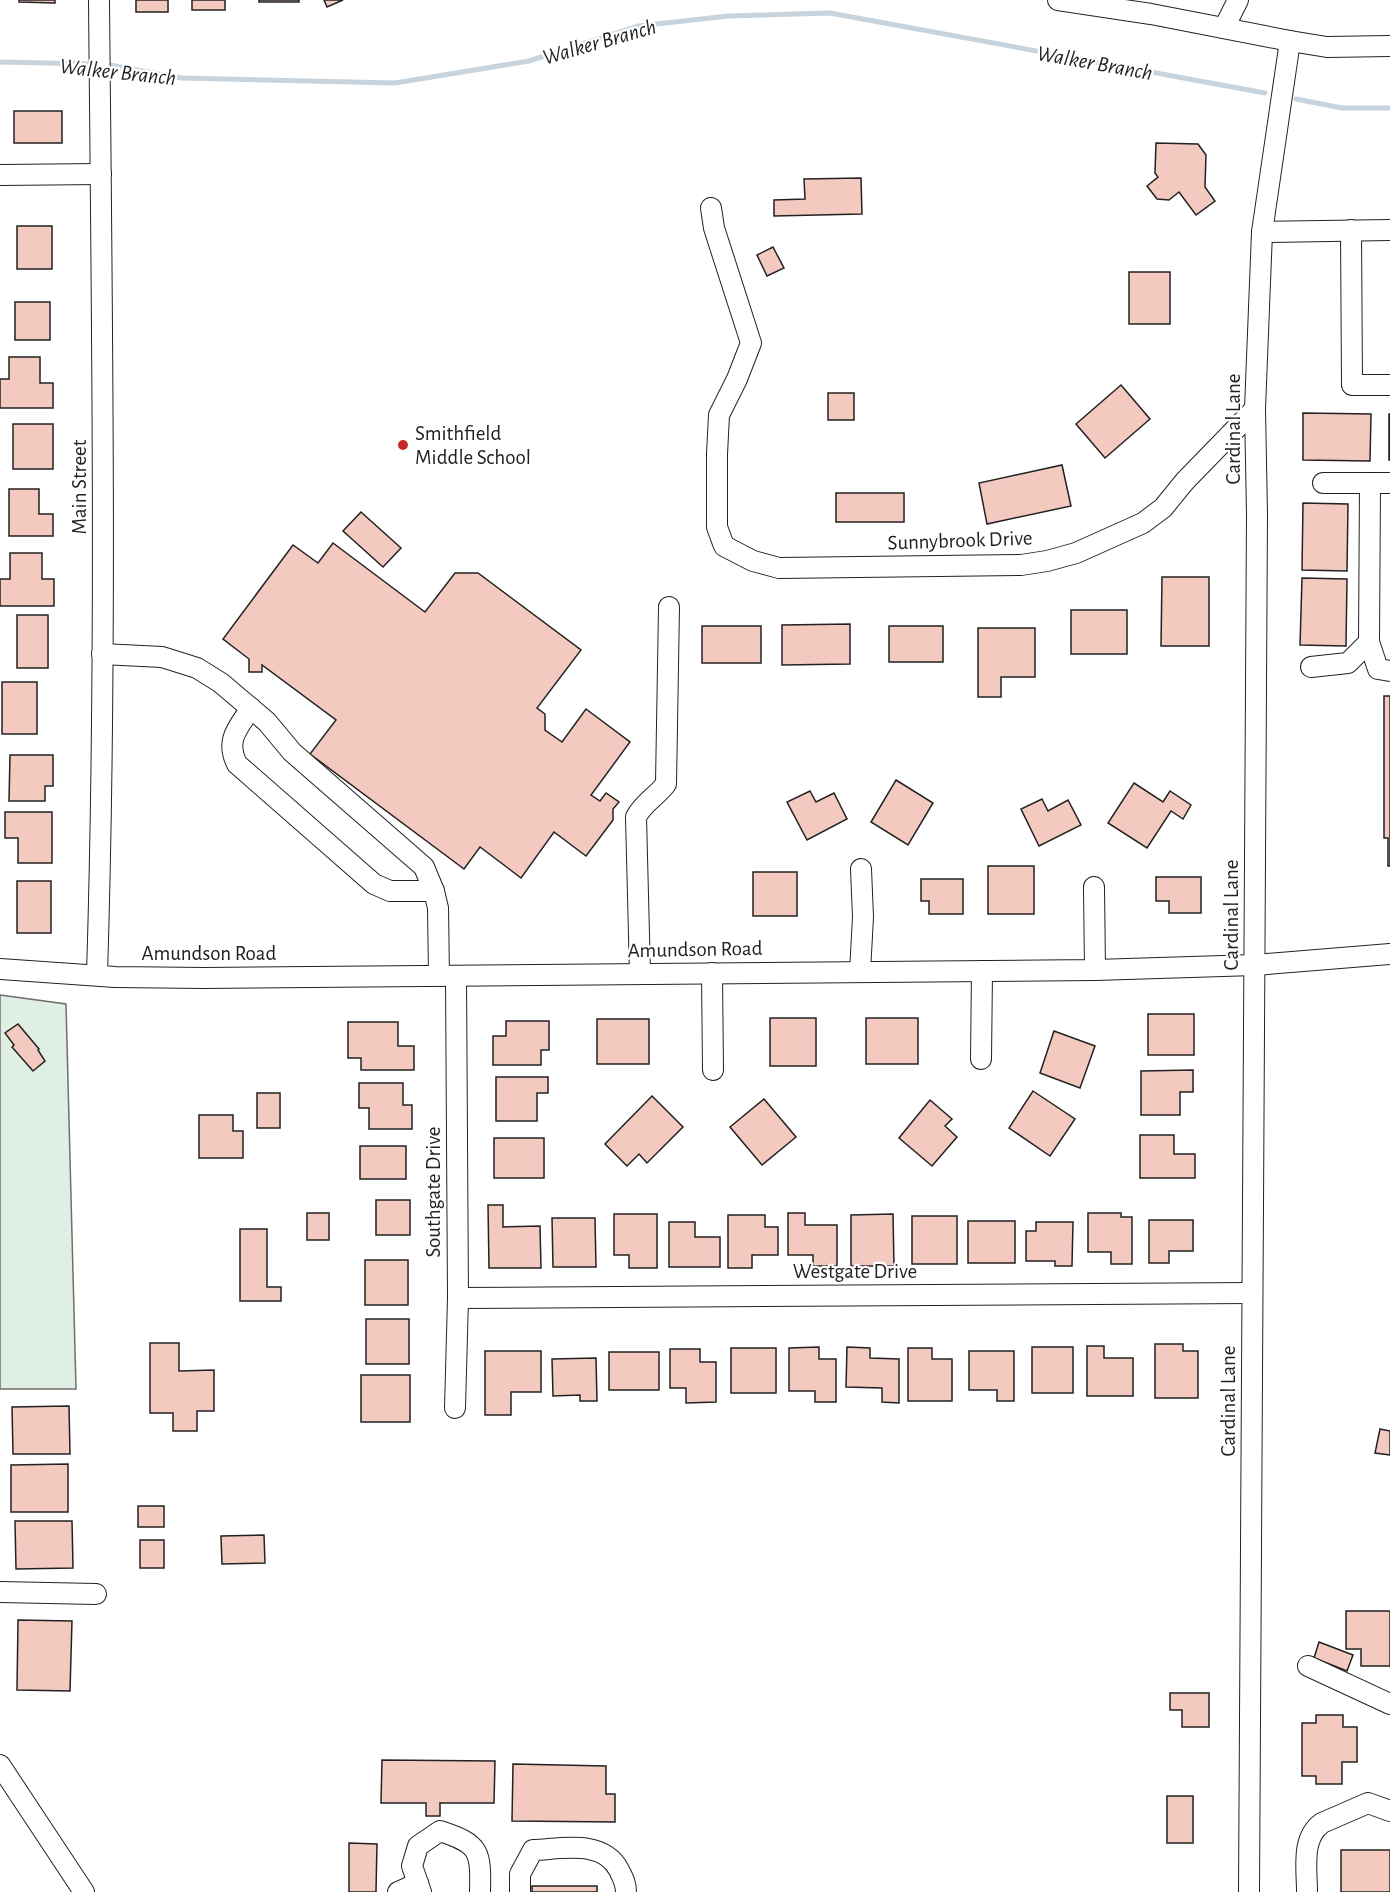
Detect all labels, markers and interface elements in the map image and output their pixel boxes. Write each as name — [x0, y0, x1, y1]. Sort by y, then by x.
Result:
water label: Walker Branch — [540, 15, 659, 69]
water label: Walker Branch — [1035, 42, 1154, 84]
water label: Walker Branch — [59, 55, 177, 89]
street label: Cardinal Lane — [1223, 373, 1244, 485]
place label: Smithfield Middle School — [415, 423, 531, 468]
marker: Smithfield Middle School — [396, 438, 410, 452]
street label: Main Street — [69, 439, 90, 534]
street label: Sunnybrook Drive — [887, 527, 1033, 554]
street label: Cardinal Lane — [1221, 859, 1242, 971]
street label: Amundson Road — [627, 938, 763, 961]
street label: Amundson Road — [142, 943, 277, 964]
street label: Southgate Drive — [423, 1126, 444, 1258]
street label: Westgate Drive — [793, 1261, 917, 1282]
street label: Cardinal Lane — [1218, 1345, 1239, 1457]

